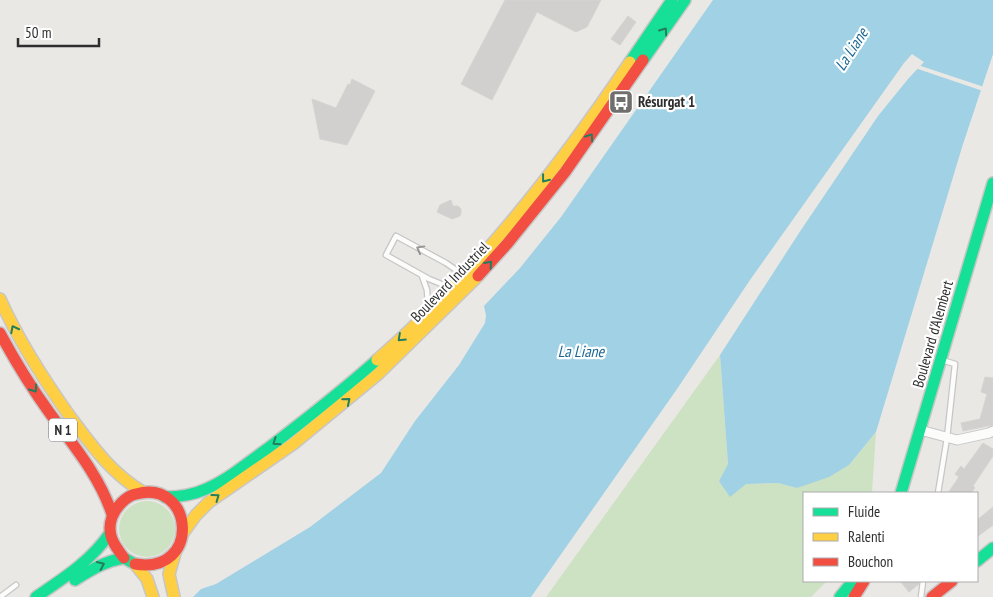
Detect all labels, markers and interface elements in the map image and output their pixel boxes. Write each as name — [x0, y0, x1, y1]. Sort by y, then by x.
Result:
scale bar — [18, 15, 99, 47]
text: 50 m — [25, 23, 51, 42]
water label: La Liane — [830, 23, 873, 74]
one-way arrow — [658, 27, 667, 36]
bus stop icon: Résurgat 1 — [608, 89, 634, 115]
place label: Résurgat 1 — [638, 92, 695, 111]
one-way arrow — [584, 133, 593, 143]
one-way arrow — [542, 173, 551, 183]
street label: Boulevard Industriel — [407, 237, 493, 326]
one-way arrow — [416, 245, 425, 255]
one-way arrow — [483, 260, 492, 269]
street label: Boulevard d'Alembert — [908, 278, 957, 390]
one-way arrow — [10, 325, 20, 334]
one-way arrow — [397, 332, 406, 341]
water label: La Liane — [558, 341, 606, 361]
one-way arrow — [28, 383, 37, 393]
one-way arrow — [341, 397, 350, 406]
road number: N 1 — [49, 418, 77, 442]
one-way arrow — [273, 437, 282, 445]
legend — [803, 492, 978, 582]
one-way arrow — [210, 495, 219, 503]
text: Fluide — [848, 502, 880, 521]
text: Ralenti — [848, 527, 885, 546]
text: Bouchon — [848, 552, 893, 571]
one-way arrow — [96, 560, 105, 571]

